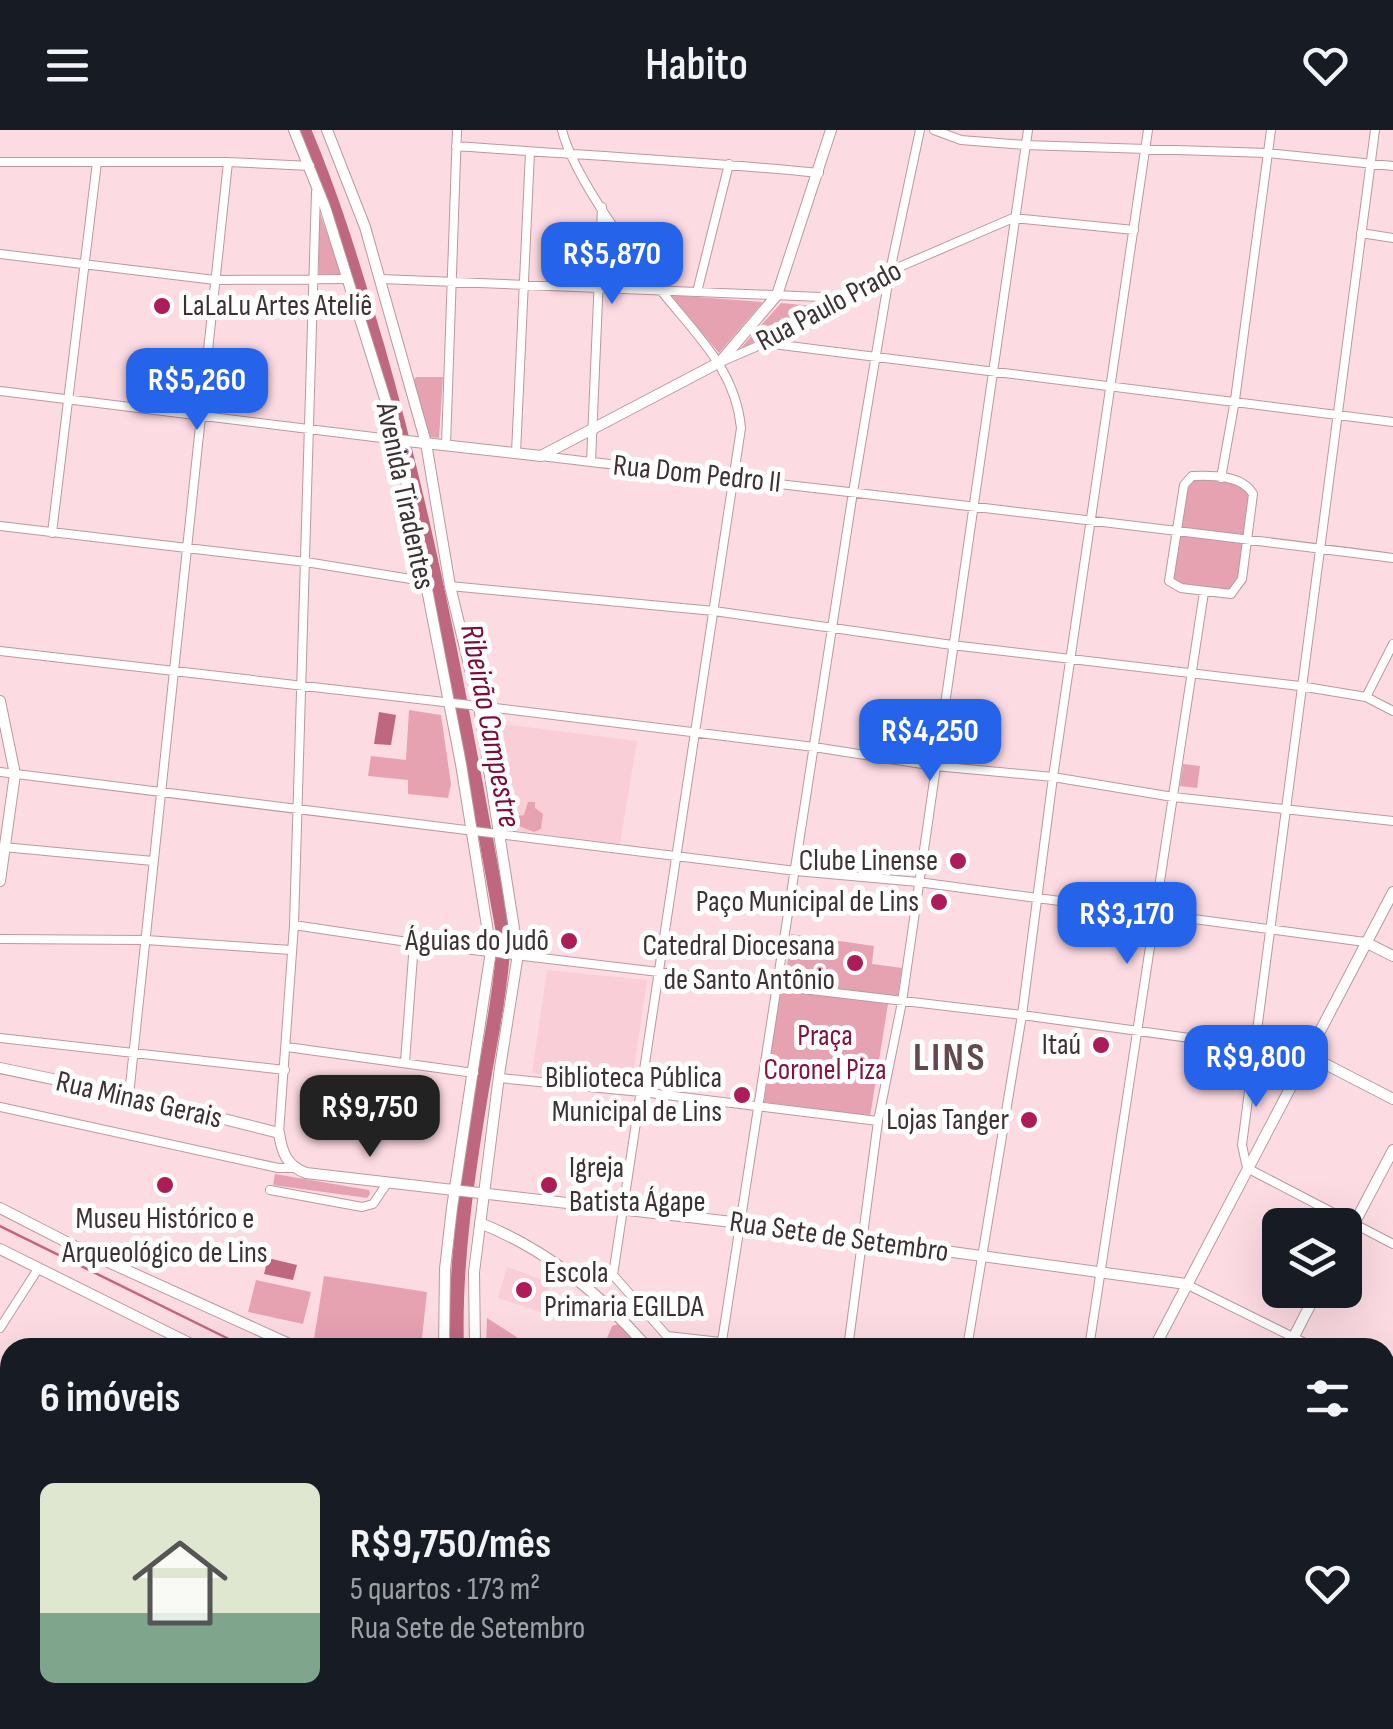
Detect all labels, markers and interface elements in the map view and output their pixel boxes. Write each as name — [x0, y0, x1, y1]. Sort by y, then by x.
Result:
icon: menu — [40, 38, 95, 93]
text: Habito — [645, 38, 748, 93]
icon: heart — [1298, 38, 1353, 93]
pin: R$5,870 — [520, 222, 704, 307]
text: R$5,870 — [563, 235, 661, 274]
street label: Rua Paulo Prado — [750, 253, 908, 359]
place label: LaLaLu Artes Ateliê — [182, 288, 372, 324]
marker: LaLaLu Artes Ateliê — [151, 295, 173, 317]
pin: R$5,260 — [105, 348, 289, 433]
text: R$5,260 — [148, 361, 246, 400]
street label: Avenida Tiradentes — [367, 398, 442, 593]
street label: Rua Dom Pedro II — [611, 447, 783, 501]
water label: Ribeirão Campestre — [451, 621, 529, 831]
pin: R$4,250 — [838, 699, 1022, 784]
text: R$4,250 — [881, 712, 979, 751]
place label: Clube Linense — [799, 843, 938, 879]
marker: Clube Linense — [947, 850, 969, 872]
pin: R$3,170 — [1035, 882, 1219, 967]
place label: Paço Municipal de Lins — [696, 884, 919, 920]
marker: Paço Municipal de Lins — [928, 891, 950, 913]
text: R$3,170 — [1079, 895, 1175, 934]
place label: Águias do Judô — [404, 923, 549, 959]
place label: Catedral Diocesana de Santo Antônio — [643, 928, 835, 998]
marker: Águias do Judô — [558, 930, 580, 952]
marker: Catedral Diocesana de Santo Antônio — [844, 952, 866, 974]
park label: Praça Coronel Piza — [763, 1018, 887, 1088]
pin: R$9,800 — [1164, 1025, 1348, 1110]
place label: Itaú — [1042, 1027, 1081, 1063]
district label: LINS — [913, 1034, 987, 1082]
marker: Itaú — [1090, 1034, 1112, 1056]
text: R$9,800 — [1206, 1038, 1306, 1077]
place label: Biblioteca Pública Municipal de Lins — [545, 1060, 722, 1130]
street label: Rua Minas Gerais — [53, 1063, 225, 1137]
pin: R$9,750 — [278, 1075, 462, 1160]
marker: Biblioteca Pública Municipal de Lins — [731, 1084, 753, 1106]
text: R$9,750 — [322, 1088, 418, 1127]
place label: Lojas Tanger — [886, 1102, 1009, 1138]
marker: Lojas Tanger — [1018, 1109, 1040, 1131]
place label: Igreja Batista Ágape — [569, 1150, 706, 1220]
marker: Museu Histórico e Arqueológico de Lins — [154, 1174, 176, 1196]
marker: Igreja Batista Ágape — [538, 1174, 560, 1196]
place label: Museu Histórico e Arqueológico de Lins — [61, 1201, 268, 1271]
street label: Rua Sete de Setembro — [727, 1204, 951, 1270]
map controls — [1262, 1208, 1362, 1308]
button: layers — [1262, 1208, 1362, 1308]
place label: Escola Primaria EGILDA — [544, 1255, 704, 1325]
marker: Escola Primaria EGILDA — [513, 1279, 535, 1301]
icon: filters — [1300, 1371, 1355, 1426]
text: 6 imóveis — [40, 1373, 181, 1424]
text: R$9,750/mês — [350, 1519, 551, 1570]
icon: home — [120, 1523, 240, 1643]
icon: heart — [1300, 1556, 1355, 1611]
text: 5 quartos · 173 m² — [350, 1570, 540, 1609]
text: Rua Sete de Setembro — [350, 1609, 585, 1648]

